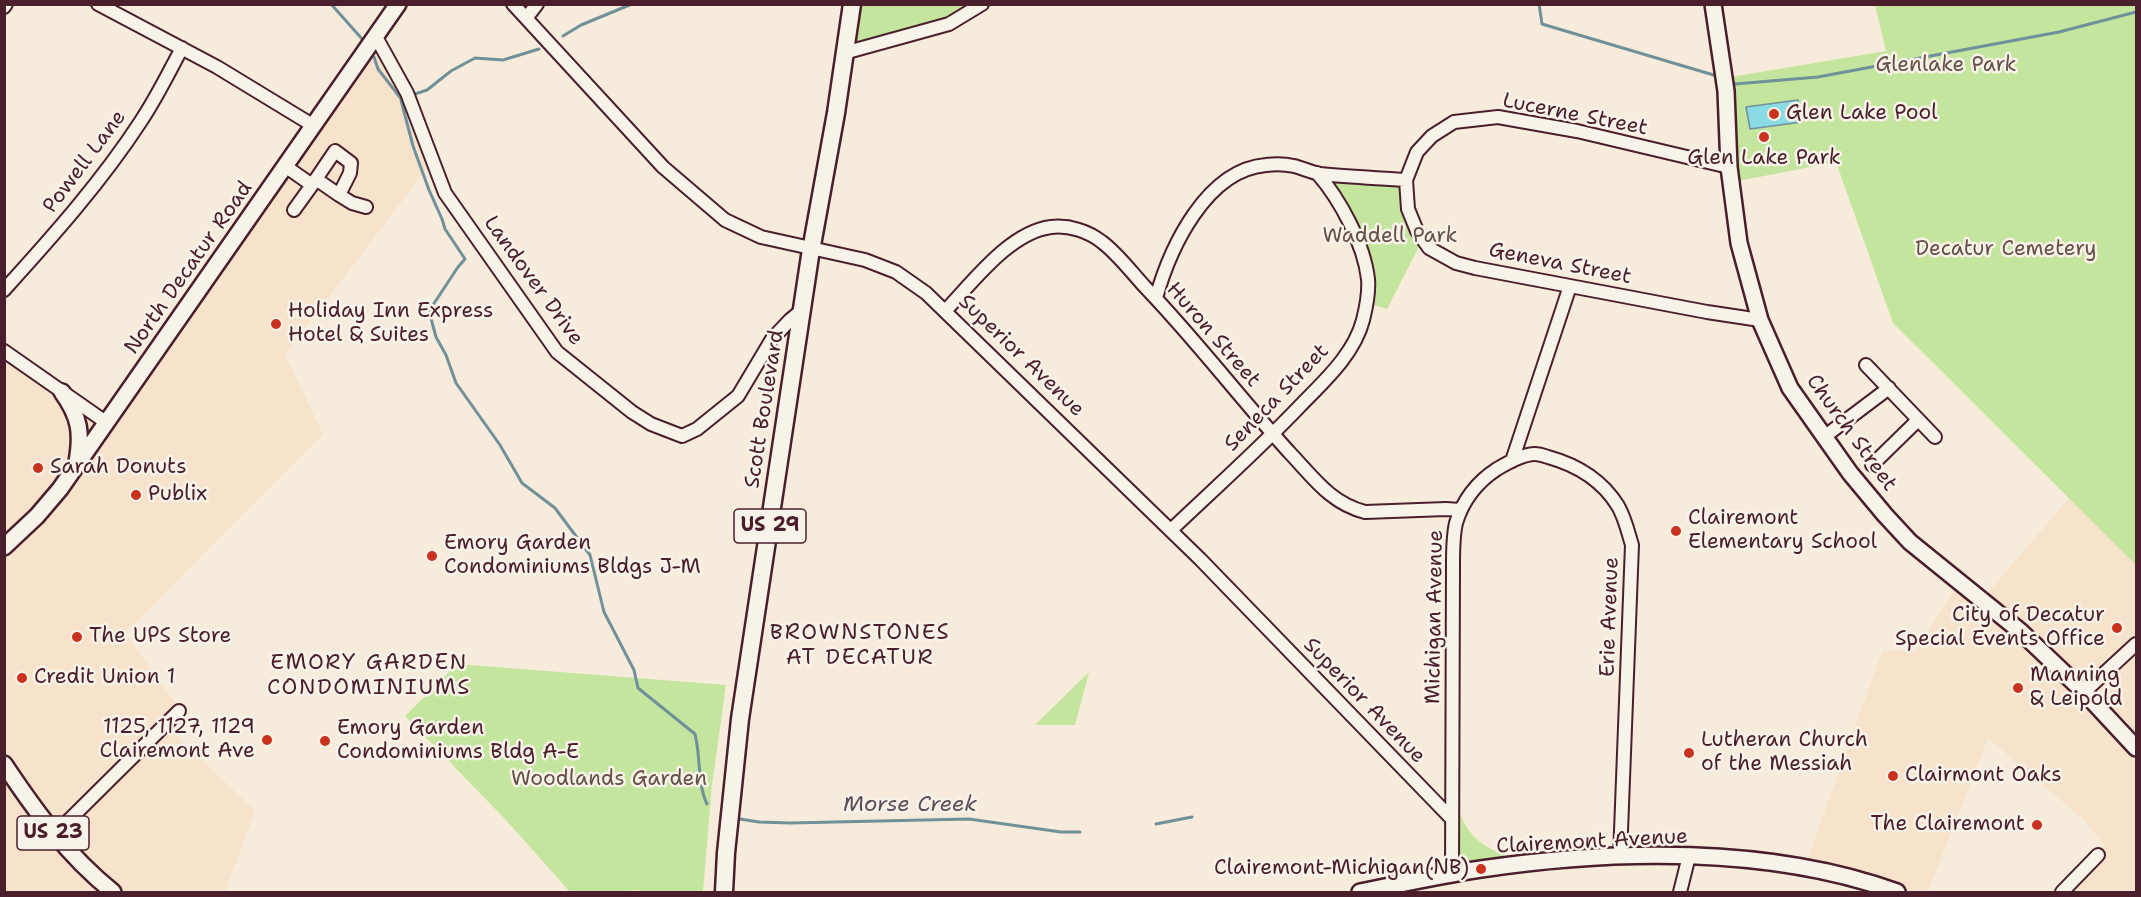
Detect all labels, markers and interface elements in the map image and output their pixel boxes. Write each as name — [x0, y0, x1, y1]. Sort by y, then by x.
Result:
park label: Glenlake Park — [1875, 53, 2017, 79]
street label: Lucerne Street — [1500, 89, 1650, 141]
place label: Glen Lake Pool — [1786, 101, 1938, 127]
street label: Powell Lane — [38, 106, 132, 218]
marker: Glen Lake Pool — [1767, 107, 1781, 121]
marker: Glen Lake Park — [1757, 130, 1771, 144]
place label: Glen Lake Park — [1687, 146, 1841, 172]
street label: North Decatur Road — [120, 177, 258, 359]
street label: Landover Drive — [478, 211, 588, 351]
park label: Waddell Park — [1322, 224, 1458, 250]
park label: Decatur Cemetery — [1915, 237, 2097, 263]
street label: Geneva Street — [1487, 238, 1633, 290]
street label: Huron Street — [1161, 277, 1265, 393]
street label: Superior Avenue — [953, 290, 1089, 422]
place label: Holiday Inn Express Hotel & Suites — [288, 299, 493, 349]
marker: Holiday Inn Express Hotel & Suites — [269, 317, 283, 331]
street label: Scott Boulevard — [740, 328, 790, 490]
street label: Seneca Street — [1219, 339, 1335, 457]
street label: Church Street — [1800, 370, 1902, 496]
place label: Sarah Donuts — [50, 455, 187, 481]
marker: Sarah Donuts — [31, 461, 45, 475]
place label: Publix — [148, 482, 207, 508]
marker: Publix — [129, 488, 143, 502]
place label: Clairemont Elementary School — [1688, 506, 1877, 556]
road number: US 29 — [734, 509, 806, 543]
marker: Clairemont Elementary School — [1669, 524, 1683, 538]
street label: Michigan Avenue — [1421, 530, 1449, 704]
place label: Emory Garden Condominiums Bldgs J-M — [444, 531, 701, 581]
marker: Emory Garden Condominiums Bldgs J-M — [425, 549, 439, 563]
street label: Erie Avenue — [1595, 556, 1625, 678]
place label: City of Decatur Special Events Office — [1895, 603, 2105, 653]
district label: BROWNSTONES AT DECATUR — [770, 620, 950, 672]
marker: City of Decatur Special Events Office — [2110, 621, 2124, 635]
place label: The UPS Store — [89, 624, 231, 650]
marker: The UPS Store — [70, 630, 84, 644]
street label: Superior Avenue — [1298, 633, 1430, 769]
district label: EMORY GARDEN CONDOMINIUMS — [267, 650, 471, 702]
place label: Manning & Leipold — [2030, 663, 2123, 713]
place label: Credit Union 1 — [34, 665, 175, 691]
marker: Credit Union 1 — [15, 671, 29, 685]
marker: Manning & Leipold — [2011, 681, 2025, 695]
place label: 1125, 1127, 1129 Clairemont Ave — [100, 715, 255, 765]
place label: Emory Garden Condominiums Bldg A-E — [337, 716, 579, 766]
place label: Lutheran Church of the Messiah — [1701, 728, 1868, 778]
marker: 1125, 1127, 1129 Clairemont Ave — [260, 733, 274, 747]
marker: Emory Garden Condominiums Bldg A-E — [318, 734, 332, 748]
marker: Lutheran Church of the Messiah — [1682, 746, 1696, 760]
place label: Clairmont Oaks — [1905, 763, 2062, 789]
park label: Woodlands Garden — [511, 767, 707, 793]
marker: Clairmont Oaks — [1886, 769, 1900, 783]
water label: Morse Creek — [843, 792, 977, 818]
place label: The Clairemont — [1870, 812, 2025, 838]
road number: US 23 — [17, 816, 89, 850]
marker: The Clairemont — [2030, 818, 2044, 832]
street label: Clairemont Avenue — [1496, 824, 1688, 860]
place label: Clairemont-Michigan(NB) — [1214, 856, 1469, 882]
marker: Clairemont-Michigan(NB) — [1474, 862, 1488, 876]

